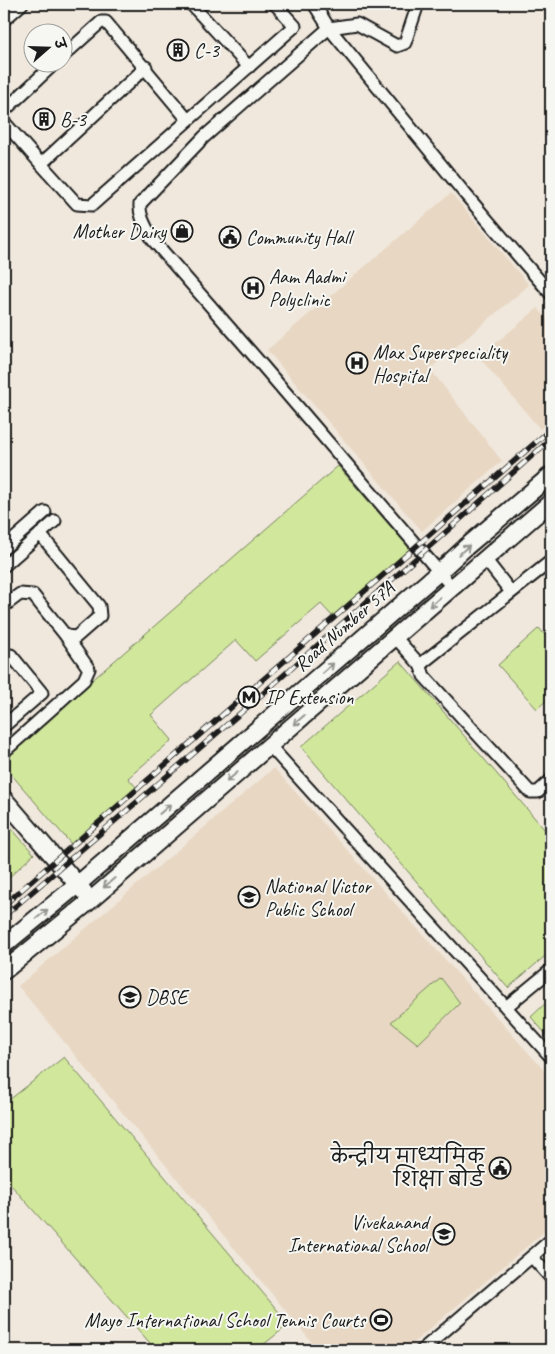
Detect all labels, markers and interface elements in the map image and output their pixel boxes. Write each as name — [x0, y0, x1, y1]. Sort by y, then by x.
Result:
north arrow — [22, 22, 72, 72]
text: उ — [49, 35, 70, 53]
building icon: C-3 — [166, 38, 190, 62]
place label: C-3 — [194, 38, 221, 63]
building icon: B-3 — [32, 107, 56, 131]
place label: B-3 — [60, 107, 88, 132]
place label: Mother Dairy — [73, 219, 167, 244]
shop icon: Mother Dairy — [170, 219, 194, 243]
public building icon: Community Hall — [218, 225, 242, 249]
place label: Community Hall — [246, 225, 355, 250]
place label: Aam Aadmi Polyclinic — [269, 264, 347, 312]
hospital icon: Aam Aadmi Polyclinic — [241, 276, 265, 300]
place label: Max Superspeciality Hospital — [373, 340, 509, 388]
hospital icon: Max Superspeciality Hospital — [345, 351, 369, 375]
one-way arrow — [457, 544, 470, 555]
street label: Road Number 57A — [289, 575, 400, 677]
one-way arrow — [429, 597, 442, 608]
one-way arrow — [321, 663, 334, 674]
metro station icon: IP Extension — [237, 685, 261, 709]
place label: IP Extension — [265, 685, 354, 710]
one-way arrow — [292, 714, 305, 726]
one-way arrow — [226, 771, 239, 783]
one-way arrow — [159, 803, 172, 814]
place label: National Victor Public School — [265, 874, 372, 922]
one-way arrow — [103, 878, 116, 889]
school or university icon: National Victor Public School — [237, 885, 261, 909]
one-way arrow — [35, 908, 48, 919]
school or university icon: DBSE — [118, 985, 142, 1009]
place label: DBSE — [146, 985, 190, 1010]
place label: केन्द्रीय माध्यमिक शिक्षा बोर्ड — [330, 1141, 485, 1192]
public building icon: केन्द्रीय माध्यमिक शिक्षा बोर्ड — [488, 1156, 512, 1180]
place label: Vivekanand International School — [288, 1210, 432, 1258]
school or university icon: Vivekanand International School — [432, 1222, 456, 1246]
place label: Mayo International School Tennis Courts — [85, 1308, 367, 1333]
sports icon: Mayo International School Tennis Courts — [369, 1308, 393, 1332]

